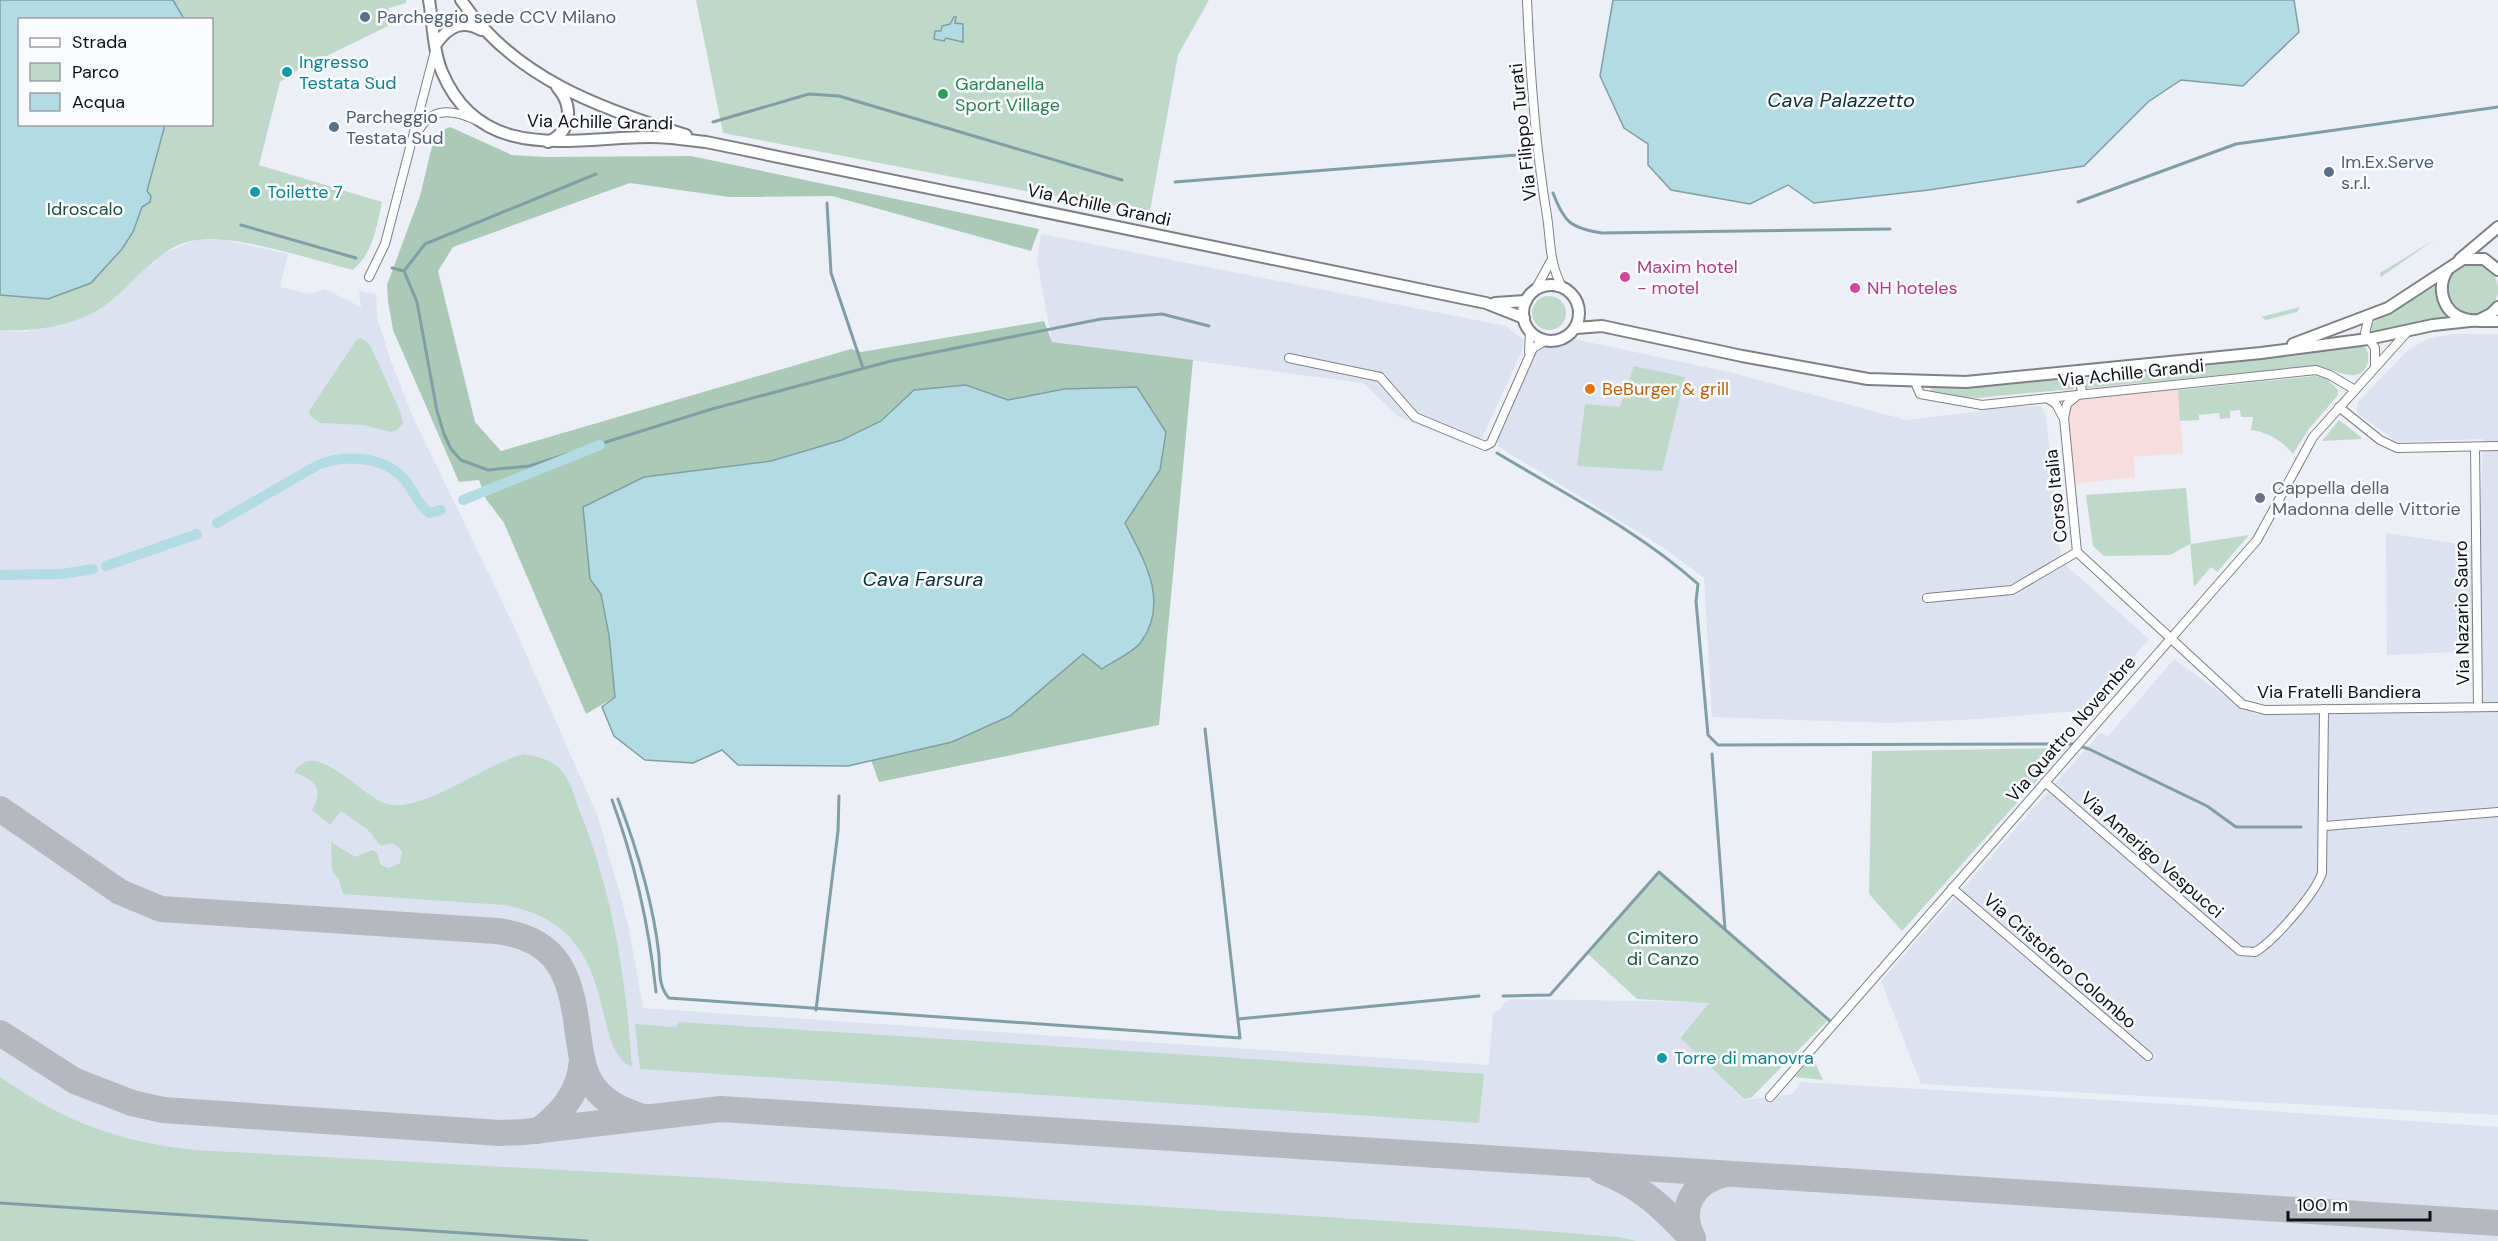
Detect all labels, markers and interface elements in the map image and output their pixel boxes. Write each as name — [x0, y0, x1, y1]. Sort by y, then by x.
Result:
place label: Parcheggio sede CCV Milano — [377, 5, 616, 29]
marker: Parcheggio sede CCV Milano — [358, 10, 372, 24]
legend — [18, 18, 213, 126]
text: Strada — [72, 30, 127, 54]
place label: Ingresso Testata Sud — [299, 50, 397, 95]
text: Parco — [72, 60, 119, 84]
street label: Via Filippo Turati — [1504, 62, 1542, 202]
marker: Ingresso Testata Sud — [280, 65, 294, 79]
place label: Gardanella Sport Village — [955, 72, 1060, 117]
marker: Gardanella Sport Village — [936, 87, 950, 101]
water label: Cava Palazzetto — [1767, 87, 1915, 113]
text: Acqua — [72, 90, 125, 114]
place label: Parcheggio Testata Sud — [346, 105, 444, 150]
street label: Via Achille Grandi — [527, 109, 673, 135]
marker: Parcheggio Testata Sud — [327, 120, 341, 134]
place label: Im.Ex.Serve s.r.l. — [2341, 150, 2434, 195]
marker: Im.Ex.Serve s.r.l. — [2322, 165, 2336, 179]
street label: Via Achille Grandi — [1025, 178, 1173, 232]
place label: Toilette 7 — [267, 180, 343, 204]
marker: Toilette 7 — [248, 185, 262, 199]
park label: Idroscalo — [47, 197, 123, 221]
place label: Maxim hotel - motel — [1637, 255, 1738, 300]
marker: Maxim hotel - motel — [1618, 270, 1632, 284]
place label: NH hoteles — [1867, 276, 1957, 300]
marker: NH hoteles — [1848, 281, 1862, 295]
street label: Via Achille Grandi — [2057, 353, 2205, 393]
place label: BeBurger & grill — [1602, 377, 1729, 401]
marker: BeBurger & grill — [1583, 382, 1597, 396]
street label: Corso Italia — [2039, 448, 2073, 544]
place label: Cappella della Madonna delle Vittorie — [2272, 476, 2461, 521]
marker: Cappella della Madonna delle Vittorie — [2253, 491, 2267, 505]
street label: Via Nazario Sauro — [2449, 540, 2475, 686]
water label: Cava Farsura — [863, 566, 983, 592]
street label: Via Quattro Novembre — [2001, 651, 2141, 807]
street label: Via Fratelli Bandiera — [2257, 680, 2421, 704]
street label: Via Amerigo Vespucci — [2075, 786, 2229, 924]
street label: Via Cristoforo Colombo — [1978, 888, 2142, 1034]
park label: Cimitero di Canzo — [1627, 926, 1699, 971]
place label: Torre di manovra — [1674, 1046, 1814, 1070]
marker: Torre di manovra — [1655, 1051, 1669, 1065]
scale bar — [2288, 1184, 2430, 1222]
text: 100 m — [2297, 1193, 2348, 1217]

